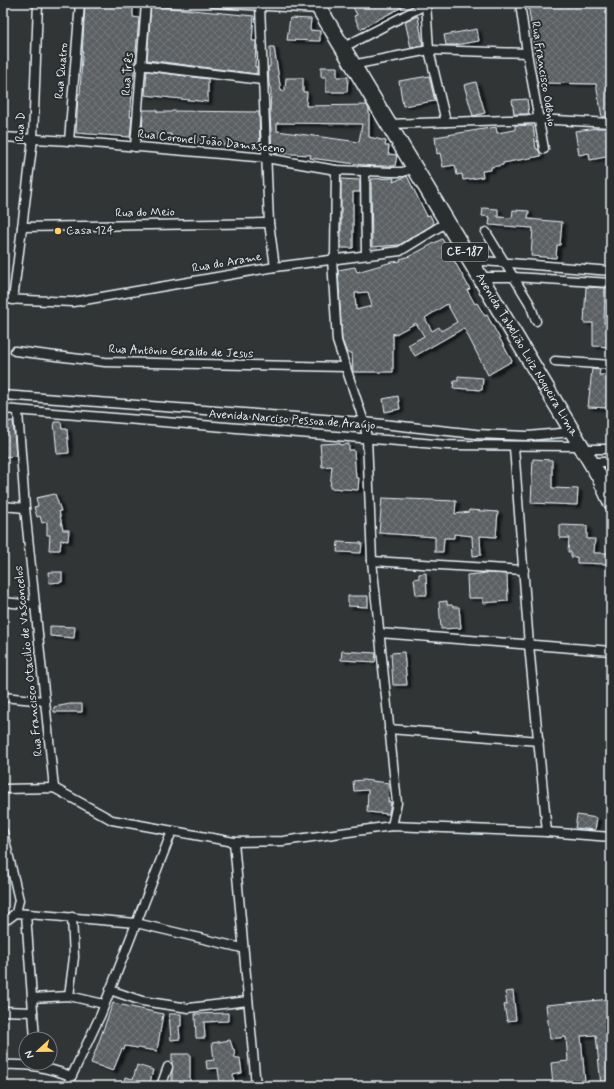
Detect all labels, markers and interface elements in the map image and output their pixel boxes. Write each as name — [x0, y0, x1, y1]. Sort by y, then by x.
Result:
street label: Rua Francisco Odônio — [527, 20, 559, 128]
street label: Rua Quatro — [52, 42, 72, 100]
street label: Rua Três — [119, 51, 138, 96]
street label: Rua D — [12, 112, 30, 142]
street label: Rua Coronel João Damasceno — [137, 126, 285, 158]
street label: Rua do Meio — [115, 204, 175, 222]
place label: Casa 124 — [66, 223, 114, 239]
marker: Casa 124 — [53, 226, 63, 236]
road number: CE-187 — [442, 243, 488, 261]
street label: Rua do Arame — [191, 249, 263, 277]
street label: Avenida Tabelião Luiz Nogueira Lima — [471, 270, 582, 440]
street label: Rua Antônio Geraldo de Jesus — [108, 341, 254, 363]
street label: Avenida Narciso Pessoa de Araújo — [208, 406, 376, 434]
street label: Rua Francisco Otacilio de Vasconcelos — [11, 565, 47, 757]
north arrow — [18, 1031, 58, 1071]
text: N — [22, 1048, 38, 1060]

